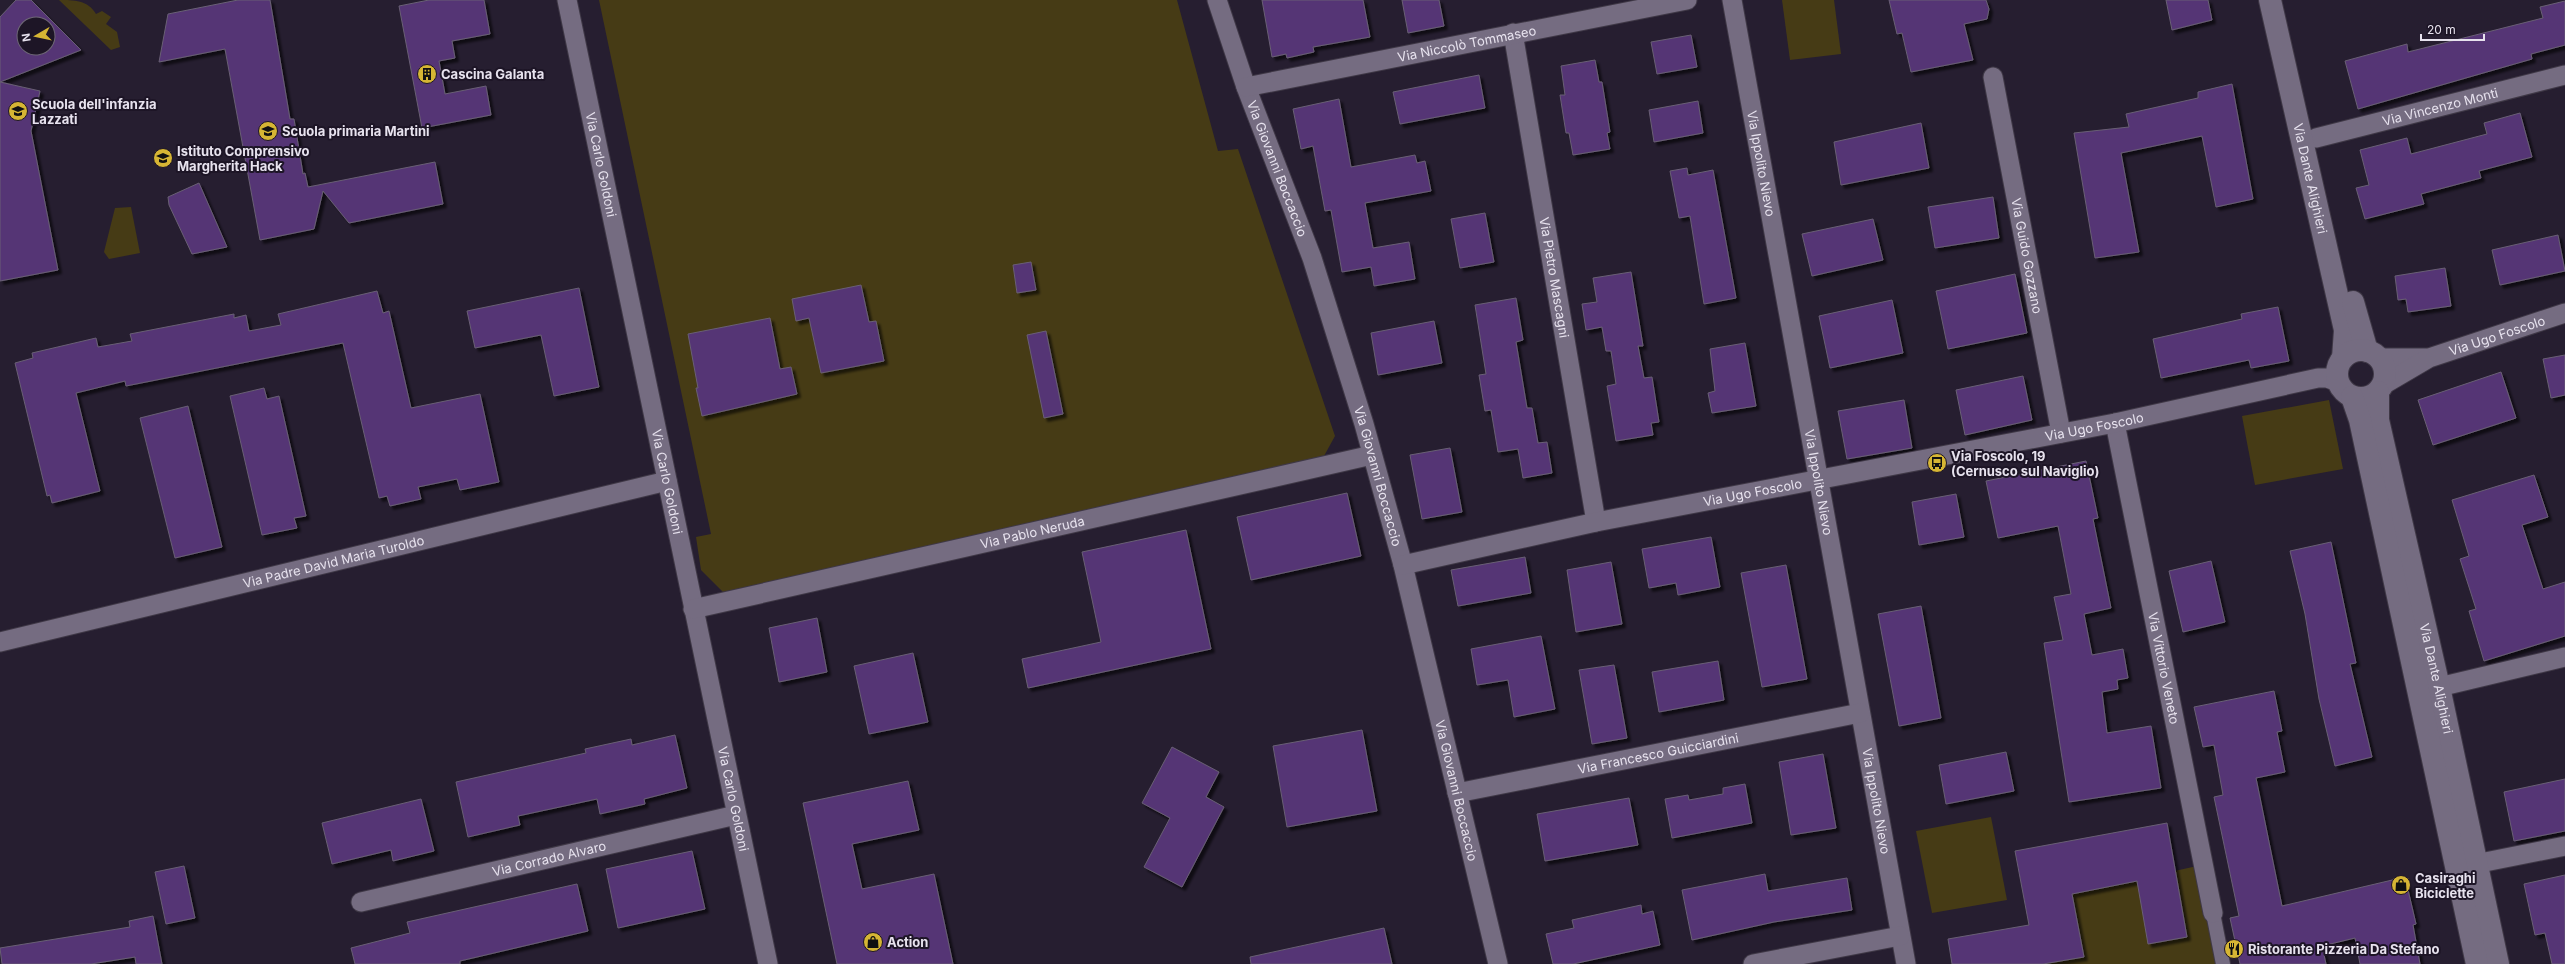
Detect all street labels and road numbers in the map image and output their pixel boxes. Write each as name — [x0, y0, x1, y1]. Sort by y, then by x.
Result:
street label: Via Niccolò Tommaseo — [1396, 22, 1538, 65]
street label: Via Vincenzo Monti — [2381, 84, 2500, 129]
street label: Via Giovanni Boccaccio — [1244, 98, 1311, 239]
street label: Via Ippolito Nievo — [1744, 109, 1779, 218]
street label: Via Carlo Goldoni — [583, 111, 620, 218]
street label: Via Dante Alighieri — [2290, 122, 2331, 235]
street label: Via Guido Gozzano — [2008, 197, 2046, 315]
street label: Via Pietro Mascagni — [1536, 216, 1573, 339]
street label: Via Ugo Foscolo — [2447, 312, 2547, 359]
street label: Via Giovanni Boccaccio — [1351, 404, 1405, 548]
street label: Via Ugo Foscolo — [2044, 409, 2145, 444]
street label: Via Carlo Goldoni — [649, 428, 686, 536]
street label: Via Ippolito Nievo — [1802, 428, 1836, 537]
street label: Via Ugo Foscolo — [1702, 475, 1803, 509]
street label: Via Pablo Neruda — [979, 512, 1086, 552]
street label: Via Padre David Maria Turoldo — [241, 532, 426, 591]
street label: Via Vittorio Veneto — [2145, 611, 2183, 726]
street label: Via Dante Alighieri — [2417, 622, 2457, 735]
street label: Via Giovanni Boccaccio — [1432, 718, 1481, 863]
street label: Via Francesco Guicciardini — [1576, 729, 1740, 777]
street label: Via Carlo Goldoni — [715, 745, 752, 853]
street label: Via Ippolito Nievo — [1859, 747, 1894, 856]
street label: Via Corrado Alvaro — [491, 837, 608, 879]

